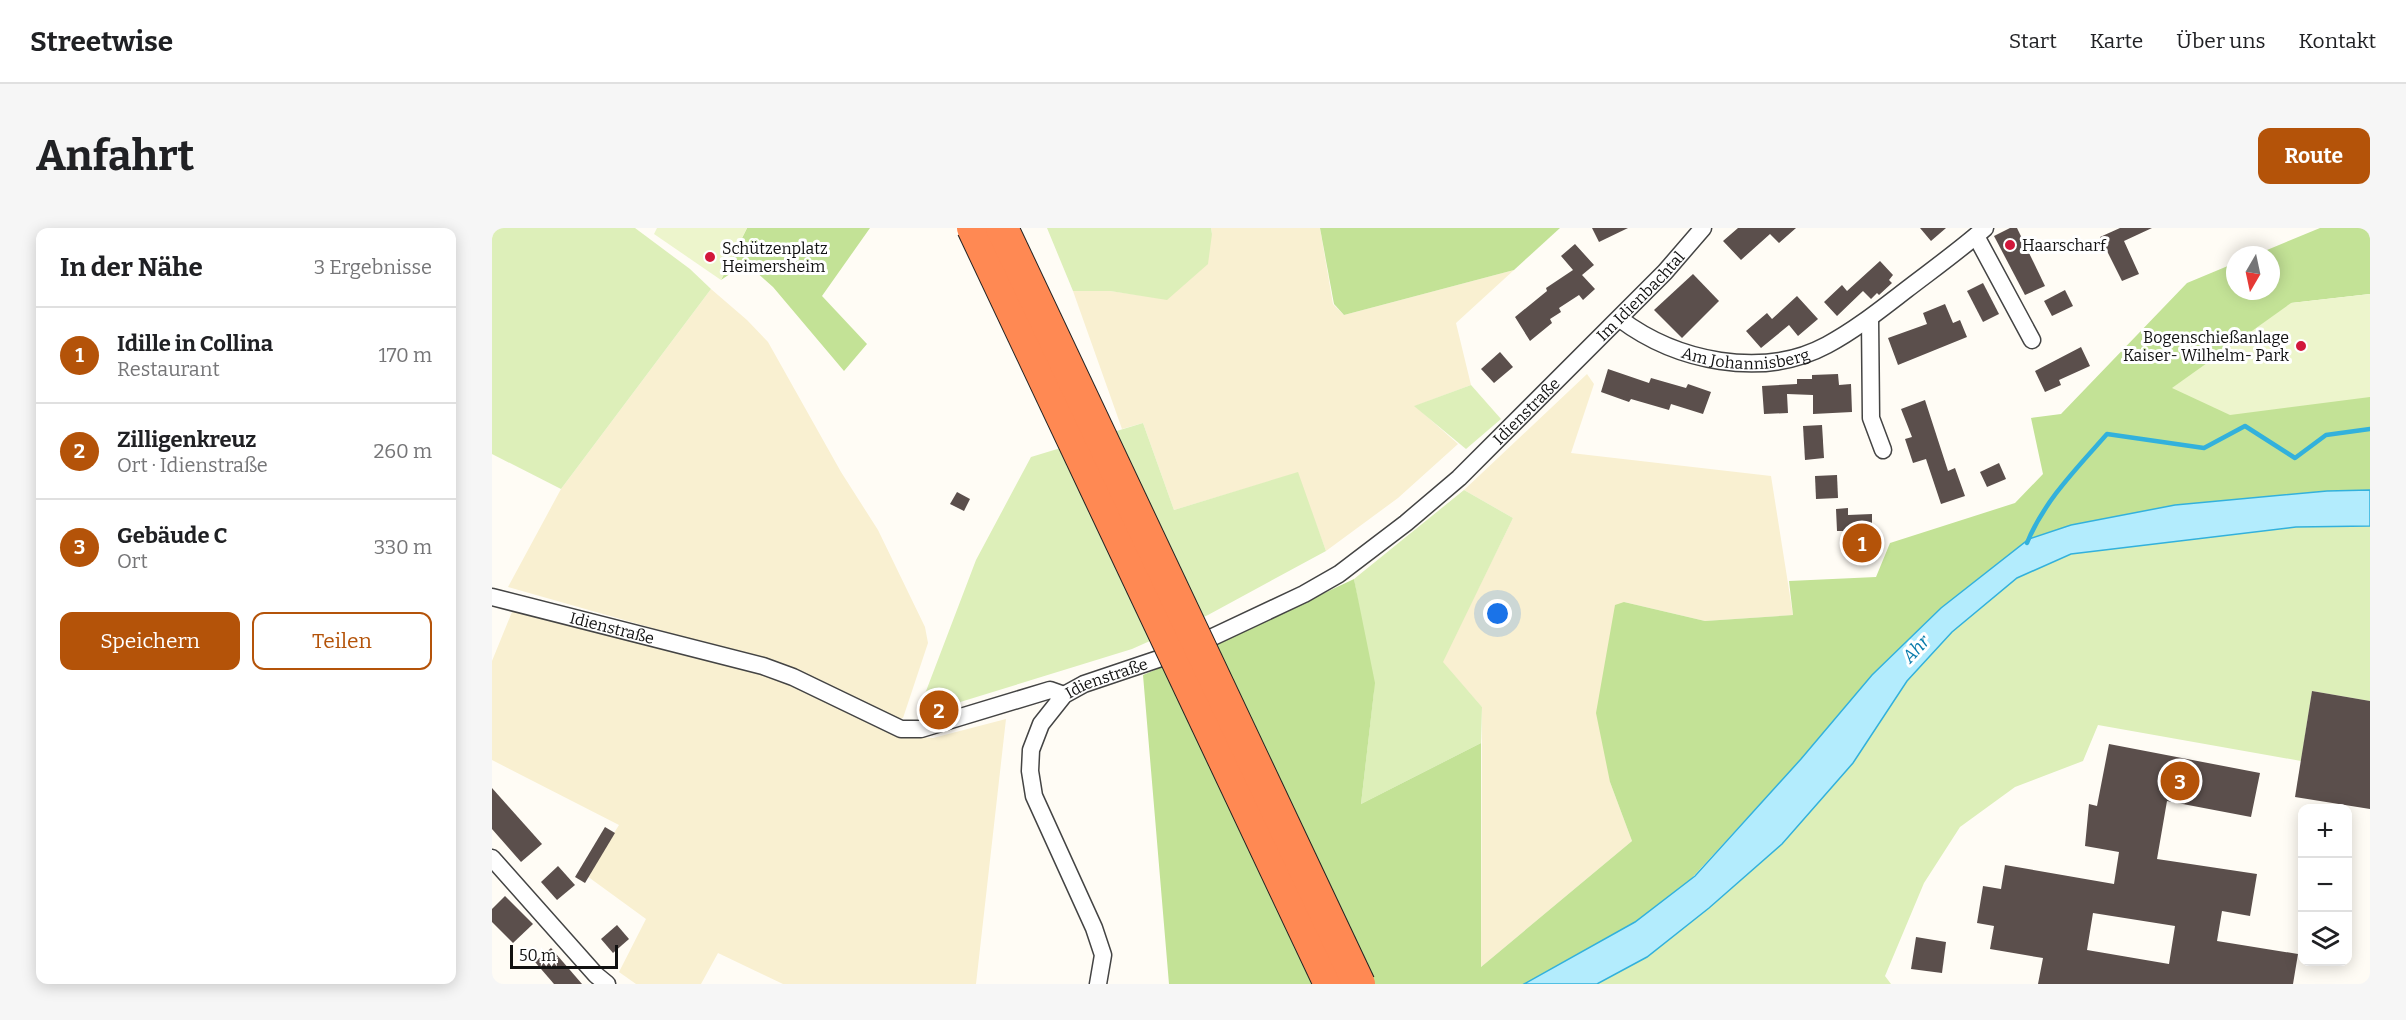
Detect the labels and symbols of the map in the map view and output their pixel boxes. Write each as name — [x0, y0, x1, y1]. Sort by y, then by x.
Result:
place label: Haarscharf — [2022, 236, 2107, 255]
marker: Haarscharf — [2003, 238, 2017, 252]
place label: Schützenplatz Heimersheim — [722, 239, 828, 276]
north arrow — [2226, 246, 2280, 300]
street label: Im Idienbachtal — [1593, 247, 1689, 345]
marker: Schützenplatz Heimersheim — [703, 250, 717, 264]
place label: Bogenschießanlage Kaiser- Wilhelm- Park — [2123, 328, 2289, 365]
marker: Bogenschießanlage Kaiser- Wilhelm- Park — [2294, 339, 2308, 353]
street label: Am Johannisberg — [1679, 343, 1812, 373]
street label: Idienstraße — [1489, 374, 1564, 448]
pin: 1 — [1842, 520, 1882, 566]
your location — [1483, 599, 1512, 628]
street label: Idienstraße — [568, 608, 656, 648]
water label: Ahr — [1897, 630, 1935, 668]
street label: Idienstraße — [1062, 654, 1150, 702]
pin: 2 — [920, 688, 958, 732]
pin: 3 — [2160, 758, 2200, 804]
scale bar — [510, 942, 618, 970]

